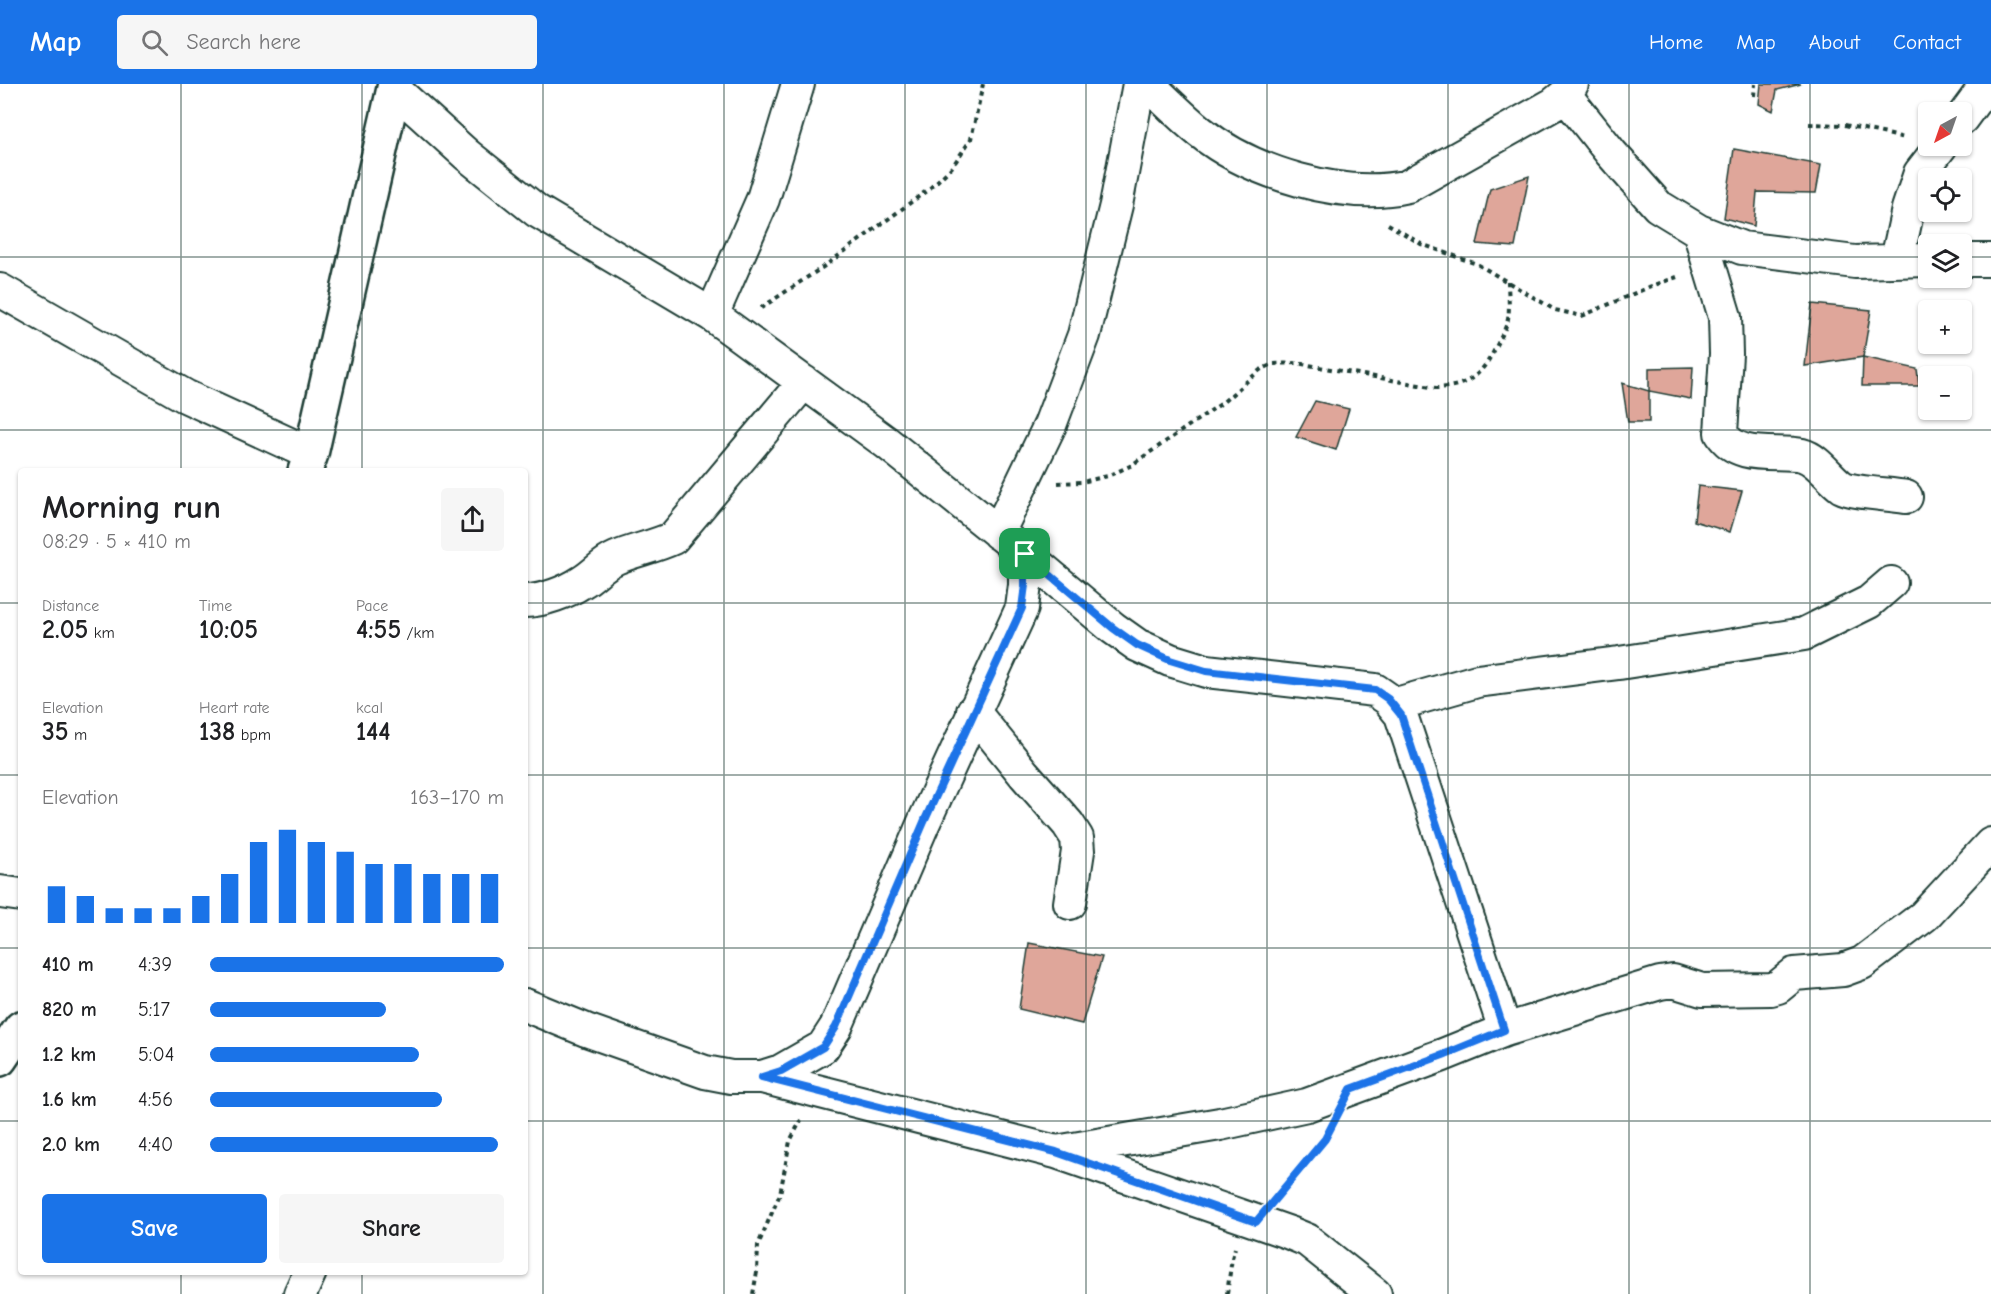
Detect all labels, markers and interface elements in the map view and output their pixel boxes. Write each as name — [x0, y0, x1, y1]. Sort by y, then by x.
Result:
search box — [117, 15, 537, 69]
text: Map — [30, 26, 81, 58]
icon: search — [138, 26, 171, 59]
text: Search here — [186, 29, 301, 55]
text: Home — [1649, 30, 1703, 54]
text: Map — [1736, 30, 1776, 54]
text: About — [1809, 30, 1860, 54]
text: Contact — [1893, 30, 1961, 54]
north arrow — [1918, 102, 1972, 156]
map controls — [1918, 102, 1972, 420]
button: locate — [1918, 168, 1972, 222]
button: layers — [1918, 234, 1972, 288]
button: + — [1918, 300, 1972, 354]
button: − — [1918, 366, 1972, 420]
text: Morning run — [42, 488, 221, 526]
button: share — [441, 488, 504, 551]
pin — [999, 528, 1050, 579]
text: 08:29 · 5 × 410 m — [42, 530, 191, 553]
icon: arrive — [1008, 537, 1041, 570]
text: Distance — [42, 597, 99, 615]
text: Time — [199, 597, 232, 615]
text: Pace — [356, 597, 388, 615]
text: 2.05 — [42, 615, 88, 645]
text: 10:05 — [199, 615, 258, 645]
text: 4:55 — [356, 615, 401, 645]
text: km — [88, 624, 115, 642]
text: /km — [401, 624, 435, 642]
text: Elevation — [42, 699, 103, 717]
text: Heart rate — [199, 699, 270, 717]
text: kcal — [356, 699, 383, 717]
text: 35 — [42, 717, 69, 747]
text: 138 — [199, 717, 235, 747]
text: 144 — [356, 717, 390, 747]
text: m — [69, 726, 87, 744]
text: bpm — [235, 726, 271, 744]
text: Elevation — [42, 786, 119, 809]
text: 163–170 m — [410, 786, 504, 809]
text: 410 m — [42, 953, 94, 976]
text: 4:39 — [138, 953, 172, 976]
text: 820 m — [42, 998, 97, 1021]
text: 5:17 — [138, 998, 170, 1021]
text: 1.2 km — [42, 1043, 96, 1066]
text: 5:04 — [138, 1043, 174, 1066]
text: 1.6 km — [42, 1088, 97, 1111]
text: 4:56 — [138, 1088, 173, 1111]
text: 2.0 km — [42, 1133, 100, 1156]
text: 4:40 — [138, 1133, 173, 1156]
button: Save — [42, 1194, 267, 1263]
button: Share — [279, 1194, 504, 1263]

